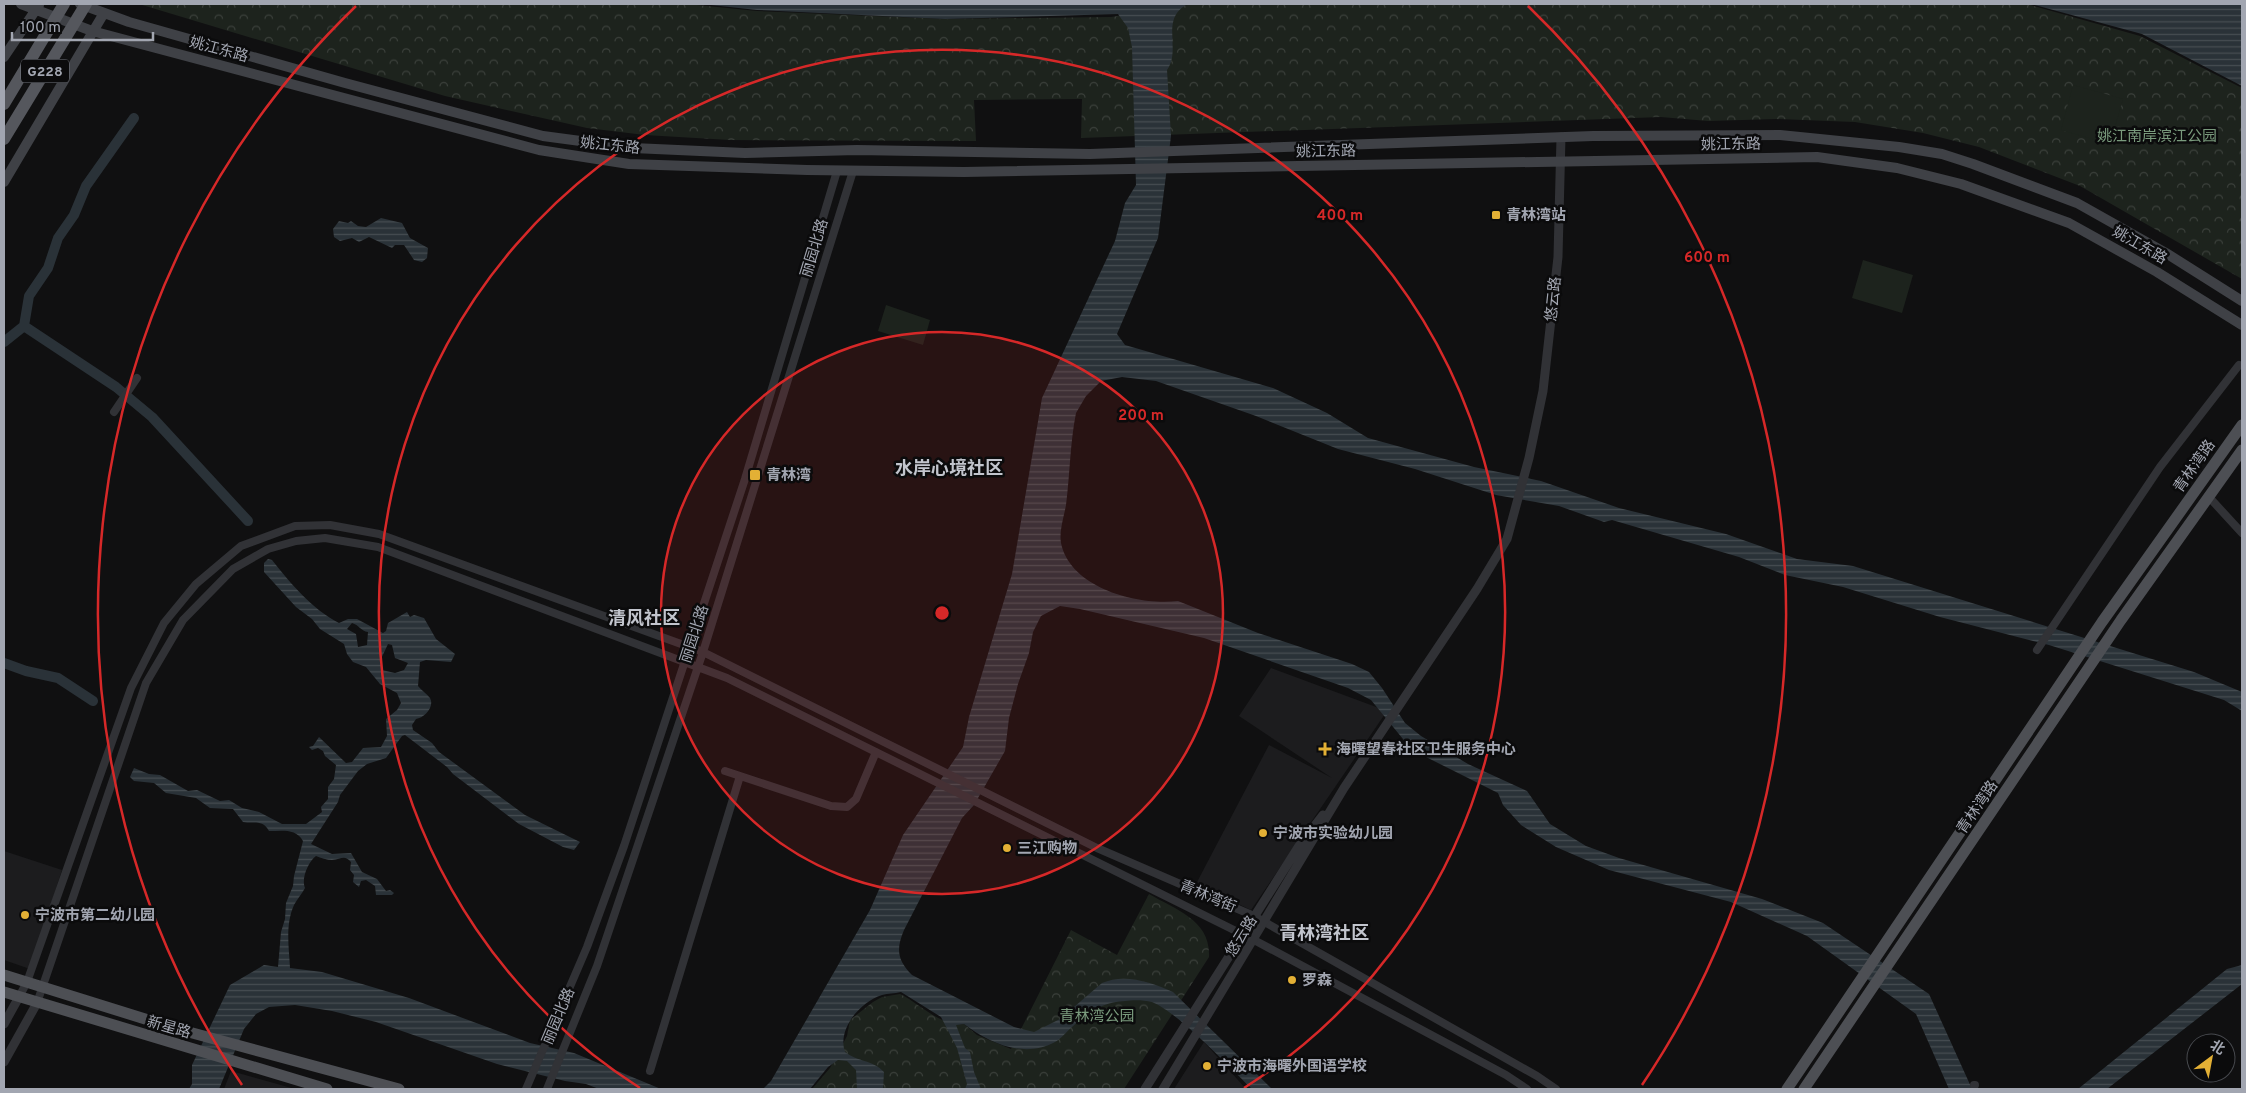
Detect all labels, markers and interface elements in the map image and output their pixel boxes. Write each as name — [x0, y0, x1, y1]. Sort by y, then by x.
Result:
scale bar — [12, 10, 154, 42]
text: 100 m — [20, 19, 61, 38]
street label: 姚江东路 — [187, 33, 250, 67]
road number: G228 — [21, 59, 69, 82]
park label: 姚江南岸滨江公园 — [2097, 127, 2217, 147]
street label: 姚江东路 — [579, 133, 641, 159]
street label: 姚江东路 — [1701, 134, 1761, 156]
street label: 姚江东路 — [1296, 141, 1356, 163]
text: 400 m — [1317, 207, 1363, 226]
place label: 青林湾站 — [1506, 207, 1566, 226]
marker: 青林湾站 — [1490, 209, 1502, 221]
street label: 丽园北路 — [797, 217, 833, 280]
street label: 姚江东路 — [2109, 222, 2170, 270]
text: 600 m — [1684, 249, 1730, 268]
street label: 悠云路 — [1543, 276, 1566, 323]
text: 200 m — [1118, 407, 1164, 426]
street label: 青林湾路 — [2170, 437, 2220, 497]
district label: 水岸心境社区 — [895, 458, 1003, 481]
place label: 青林湾 — [766, 467, 811, 486]
marker: 青林湾 — [748, 468, 762, 482]
street label: 丽园北路 — [676, 603, 714, 666]
centre of rings — [933, 604, 951, 622]
district label: 清风社区 — [608, 608, 680, 631]
place label: 海曙望春社区卫生服务中心 — [1336, 740, 1516, 760]
marker: 海曙望春社区卫生服务中心 — [1318, 742, 1332, 756]
street label: 青林湾路 — [1954, 778, 2003, 838]
place label: 宁波市实验幼儿园 — [1273, 824, 1393, 844]
marker: 宁波市实验幼儿园 — [1257, 827, 1269, 839]
place label: 三江购物 — [1017, 840, 1077, 859]
marker: 三江购物 — [1001, 842, 1013, 854]
street label: 青林湾街 — [1176, 877, 1239, 918]
place label: 宁波市第二幼儿园 — [35, 906, 155, 926]
marker: 宁波市第二幼儿园 — [19, 909, 31, 921]
street label: 悠云路 — [1222, 913, 1262, 961]
district label: 青林湾社区 — [1279, 923, 1369, 946]
place label: 罗森 — [1302, 972, 1332, 991]
marker: 罗森 — [1286, 974, 1298, 986]
street label: 丽园北路 — [538, 985, 580, 1048]
park label: 青林湾公园 — [1059, 1008, 1135, 1027]
street label: 新星路 — [144, 1013, 193, 1044]
north arrow — [2186, 1033, 2236, 1083]
text: 北 — [2207, 1037, 2228, 1059]
place label: 宁波市海曙外国语学校 — [1217, 1057, 1367, 1077]
marker: 宁波市海曙外国语学校 — [1201, 1060, 1213, 1072]

